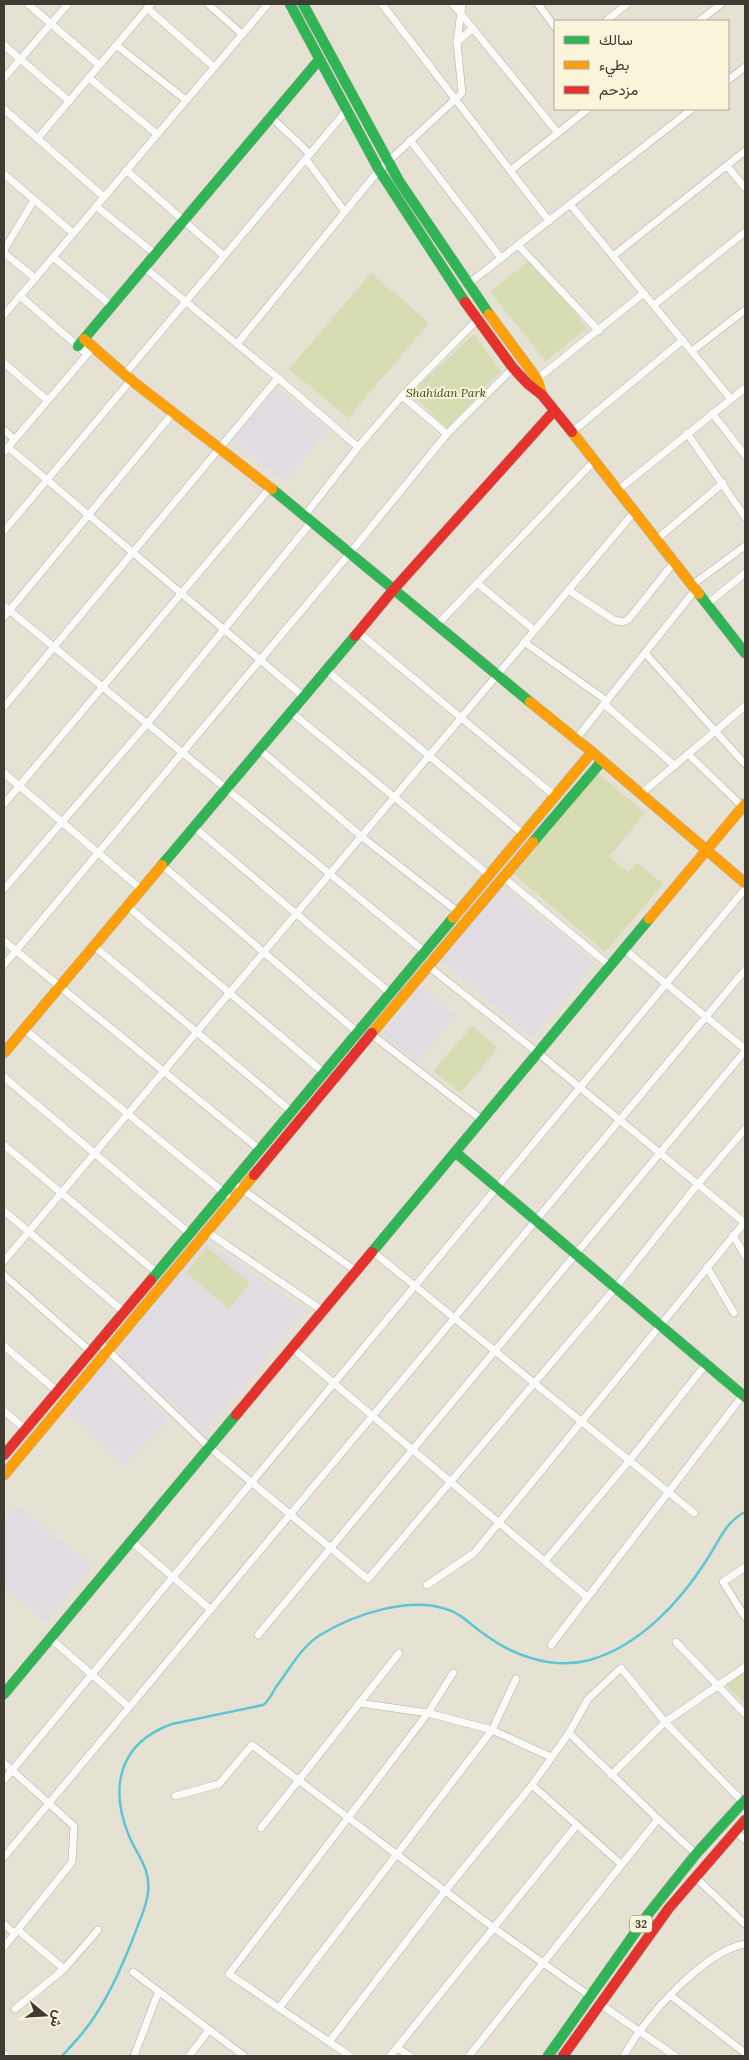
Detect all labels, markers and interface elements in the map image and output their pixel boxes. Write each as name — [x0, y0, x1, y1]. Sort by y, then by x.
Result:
legend — [554, 20, 729, 110]
text: سالك — [599, 30, 633, 49]
text: بطيء — [599, 55, 629, 78]
text: مزدحم — [599, 80, 638, 100]
park label: Shahidan Park — [406, 385, 486, 400]
road number: 32 — [630, 1916, 652, 1932]
north arrow — [20, 1990, 70, 2040]
text: ش — [46, 2008, 69, 2030]

